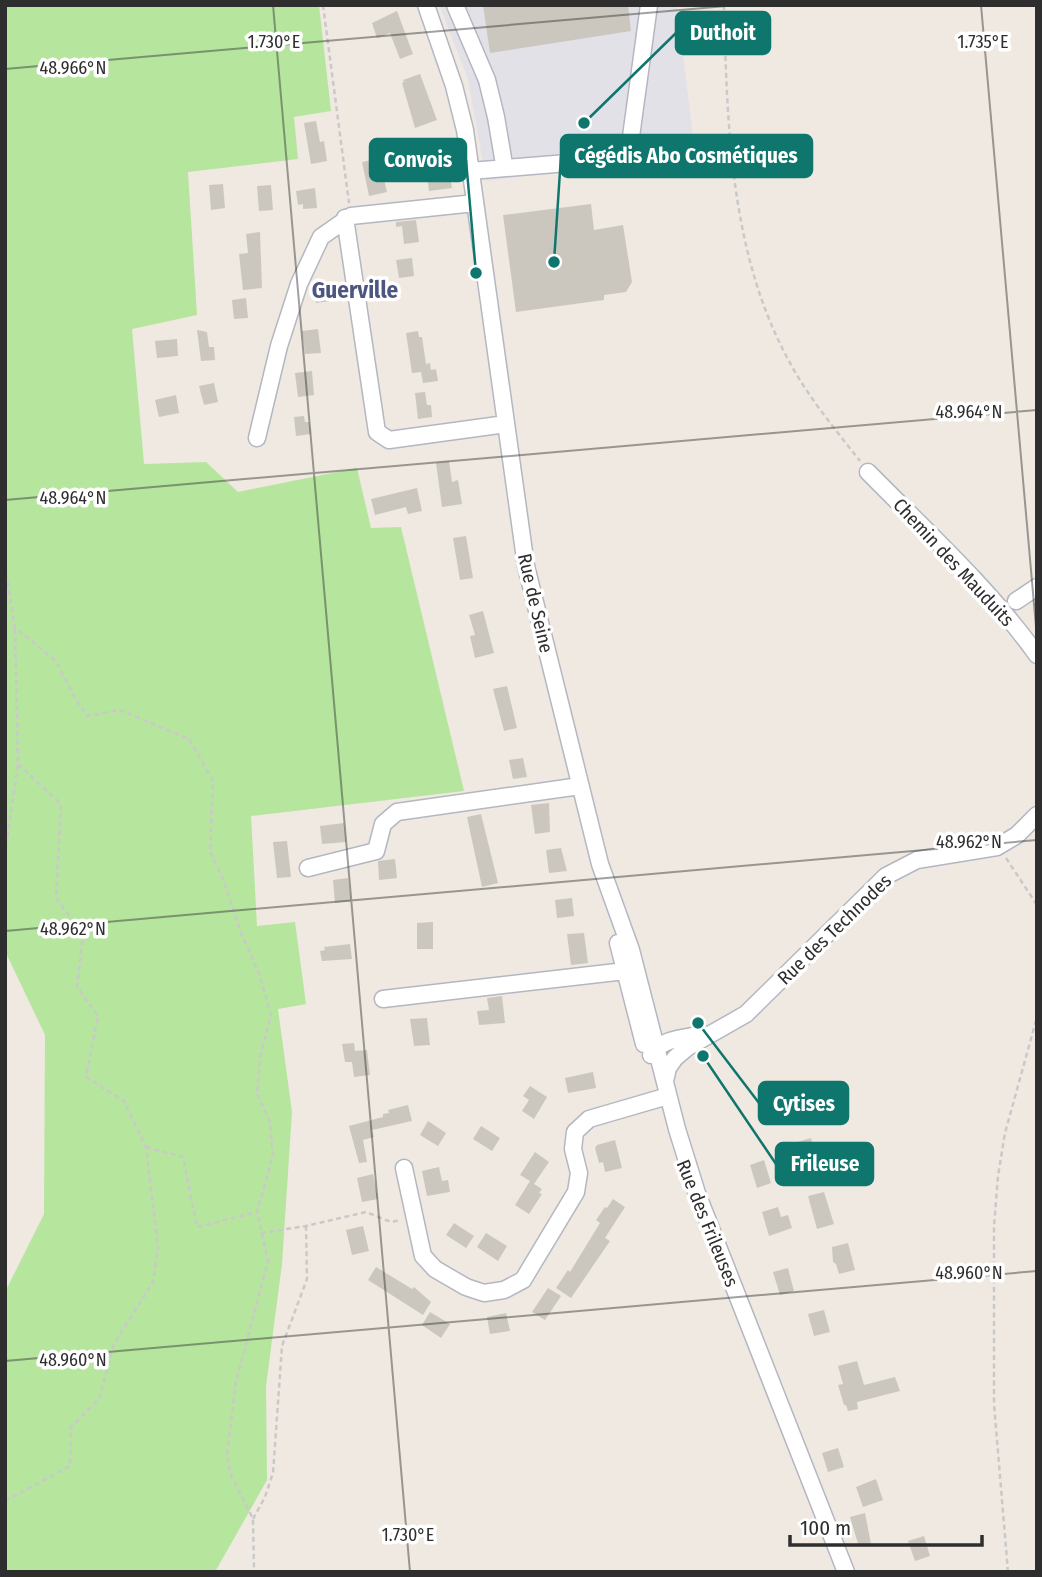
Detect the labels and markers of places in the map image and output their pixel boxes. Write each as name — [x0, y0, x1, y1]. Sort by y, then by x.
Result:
callout: Duthoit — [676, 12, 770, 54]
callout: Cégédis Abo Cosmétiques — [561, 135, 812, 177]
callout: Convois — [370, 139, 466, 181]
callout: Cytises — [759, 1082, 848, 1124]
callout: Frileuse — [776, 1143, 873, 1185]

